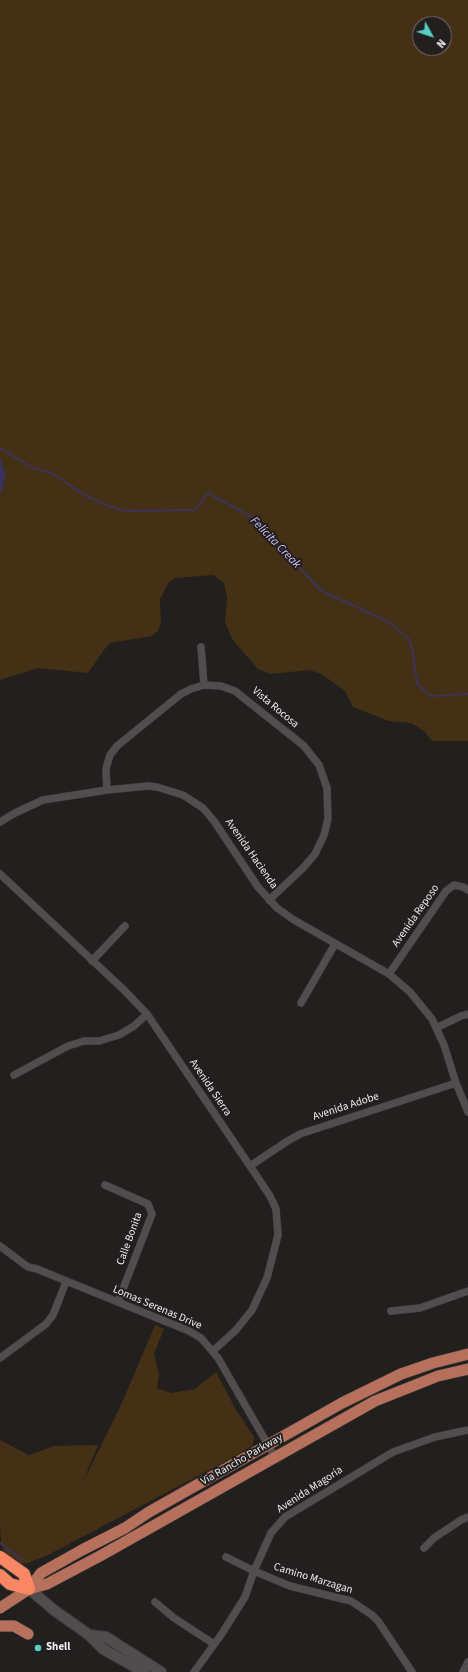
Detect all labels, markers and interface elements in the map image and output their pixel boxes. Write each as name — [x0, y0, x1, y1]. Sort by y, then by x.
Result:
north arrow — [412, 16, 452, 56]
text: N — [433, 36, 449, 51]
water label: Felicita Creak — [247, 514, 303, 572]
street label: Vista Rocosa — [249, 685, 301, 731]
street label: Avenida Hacienda — [222, 816, 280, 892]
street label: Avenida Reposo — [390, 882, 442, 950]
street label: Avenida Sierra — [186, 1057, 234, 1119]
street label: Avenida Adobe — [311, 1090, 381, 1124]
street label: Calle Bonita — [114, 1211, 146, 1267]
street label: Lomas Serenas Drive — [111, 1283, 203, 1333]
street label: Via Rancho Parkway — [199, 1431, 285, 1489]
street label: Avenida Magoria — [275, 1464, 345, 1516]
street label: Camino Marzagan — [272, 1561, 354, 1597]
place label: Shell — [46, 1641, 70, 1655]
marker: Shell — [33, 1643, 43, 1653]

